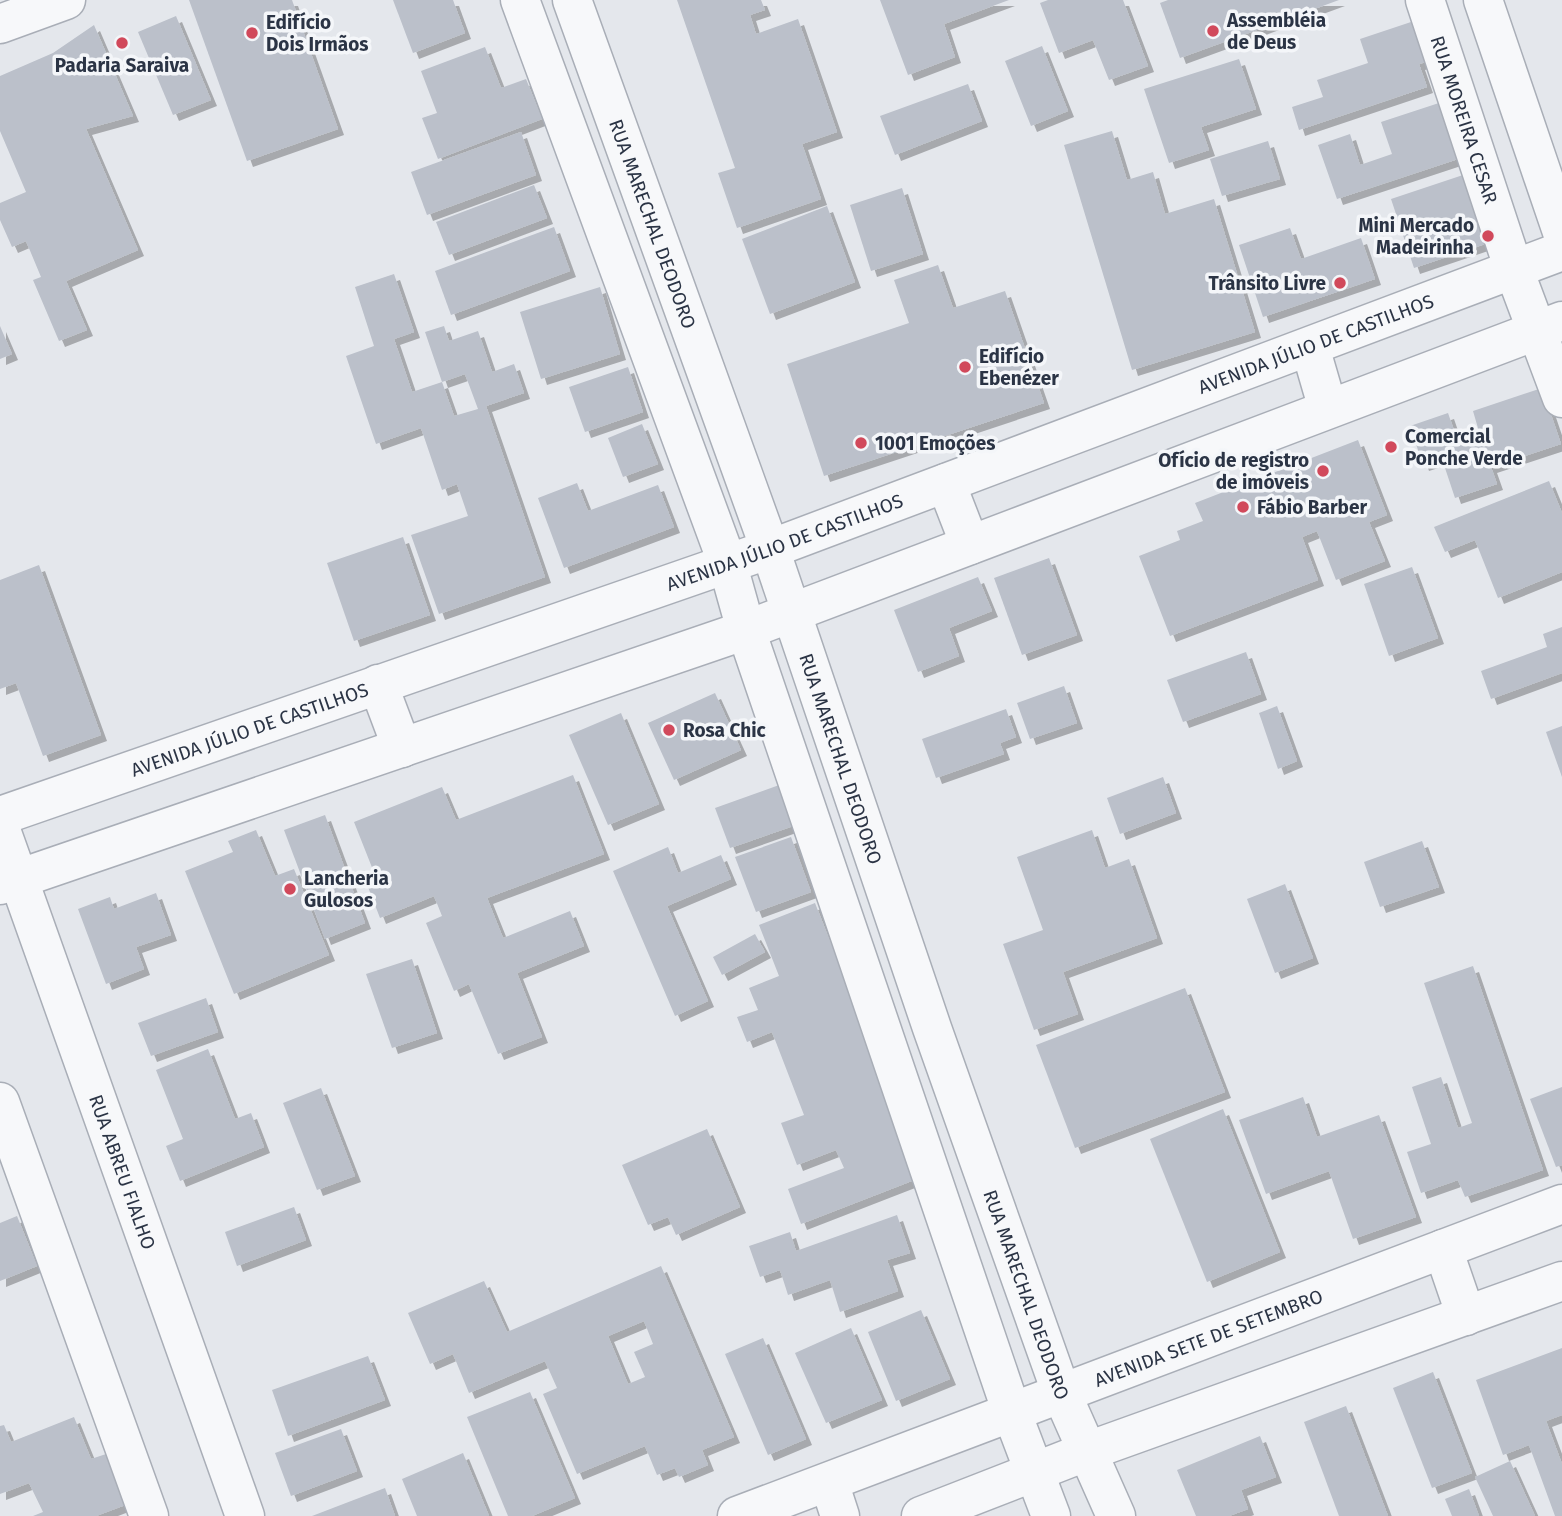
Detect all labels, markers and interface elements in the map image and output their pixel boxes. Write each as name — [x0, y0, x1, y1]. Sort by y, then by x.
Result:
place label: Assembléia de Deus — [1226, 9, 1326, 54]
place label: Edifício Dois Irmãos — [266, 11, 368, 56]
marker: Assembléia de Deus — [1205, 23, 1221, 39]
marker: Edifício Dois Irmãos — [244, 25, 260, 41]
street label: RUA MOREIRA CESAR — [1426, 33, 1503, 207]
marker: Padaria Saraiva — [114, 35, 130, 51]
place label: Padaria Saraiva — [55, 54, 189, 77]
street label: RUA MARECHAL DEODORO — [604, 116, 701, 332]
place label: Mini Mercado Madeirinha — [1359, 214, 1474, 259]
marker: Mini Mercado Madeirinha — [1480, 228, 1496, 244]
place label: Trânsito Livre — [1208, 272, 1326, 295]
marker: Trânsito Livre — [1332, 275, 1348, 291]
street label: AVENIDA JÚLIO DE CASTILHOS — [1195, 289, 1437, 399]
place label: Edifício Ebenézer — [979, 345, 1059, 390]
marker: Edifício Ebenézer — [957, 359, 973, 375]
place label: Comercial Ponche Verde — [1405, 425, 1523, 470]
place label: 1001 Emoções — [875, 432, 995, 455]
marker: 1001 Emoções — [853, 435, 869, 451]
marker: Comercial Ponche Verde — [1383, 439, 1399, 455]
place label: Ofício de registro de imóveis — [1158, 449, 1309, 494]
marker: Ofício de registro de imóveis — [1315, 463, 1331, 479]
street label: AVENIDA JÚLIO DE CASTILHOS — [663, 489, 906, 596]
place label: Fábio Barber — [1257, 496, 1367, 519]
marker: Fábio Barber — [1235, 499, 1251, 515]
street label: RUA MARECHAL DEODORO — [794, 651, 887, 867]
street label: AVENIDA JÚLIO DE CASTILHOS — [128, 678, 371, 782]
place label: Rosa Chic — [683, 719, 766, 742]
marker: Rosa Chic — [661, 722, 677, 738]
place label: Lancheria Gulosos — [304, 867, 389, 912]
marker: Lancheria Gulosos — [282, 881, 298, 897]
street label: RUA ABREU FIALHO — [84, 1091, 160, 1253]
street label: RUA MARECHAL DEODORO — [978, 1187, 1074, 1403]
street label: AVENIDA SETE DE SETEMBRO — [1091, 1285, 1326, 1392]

